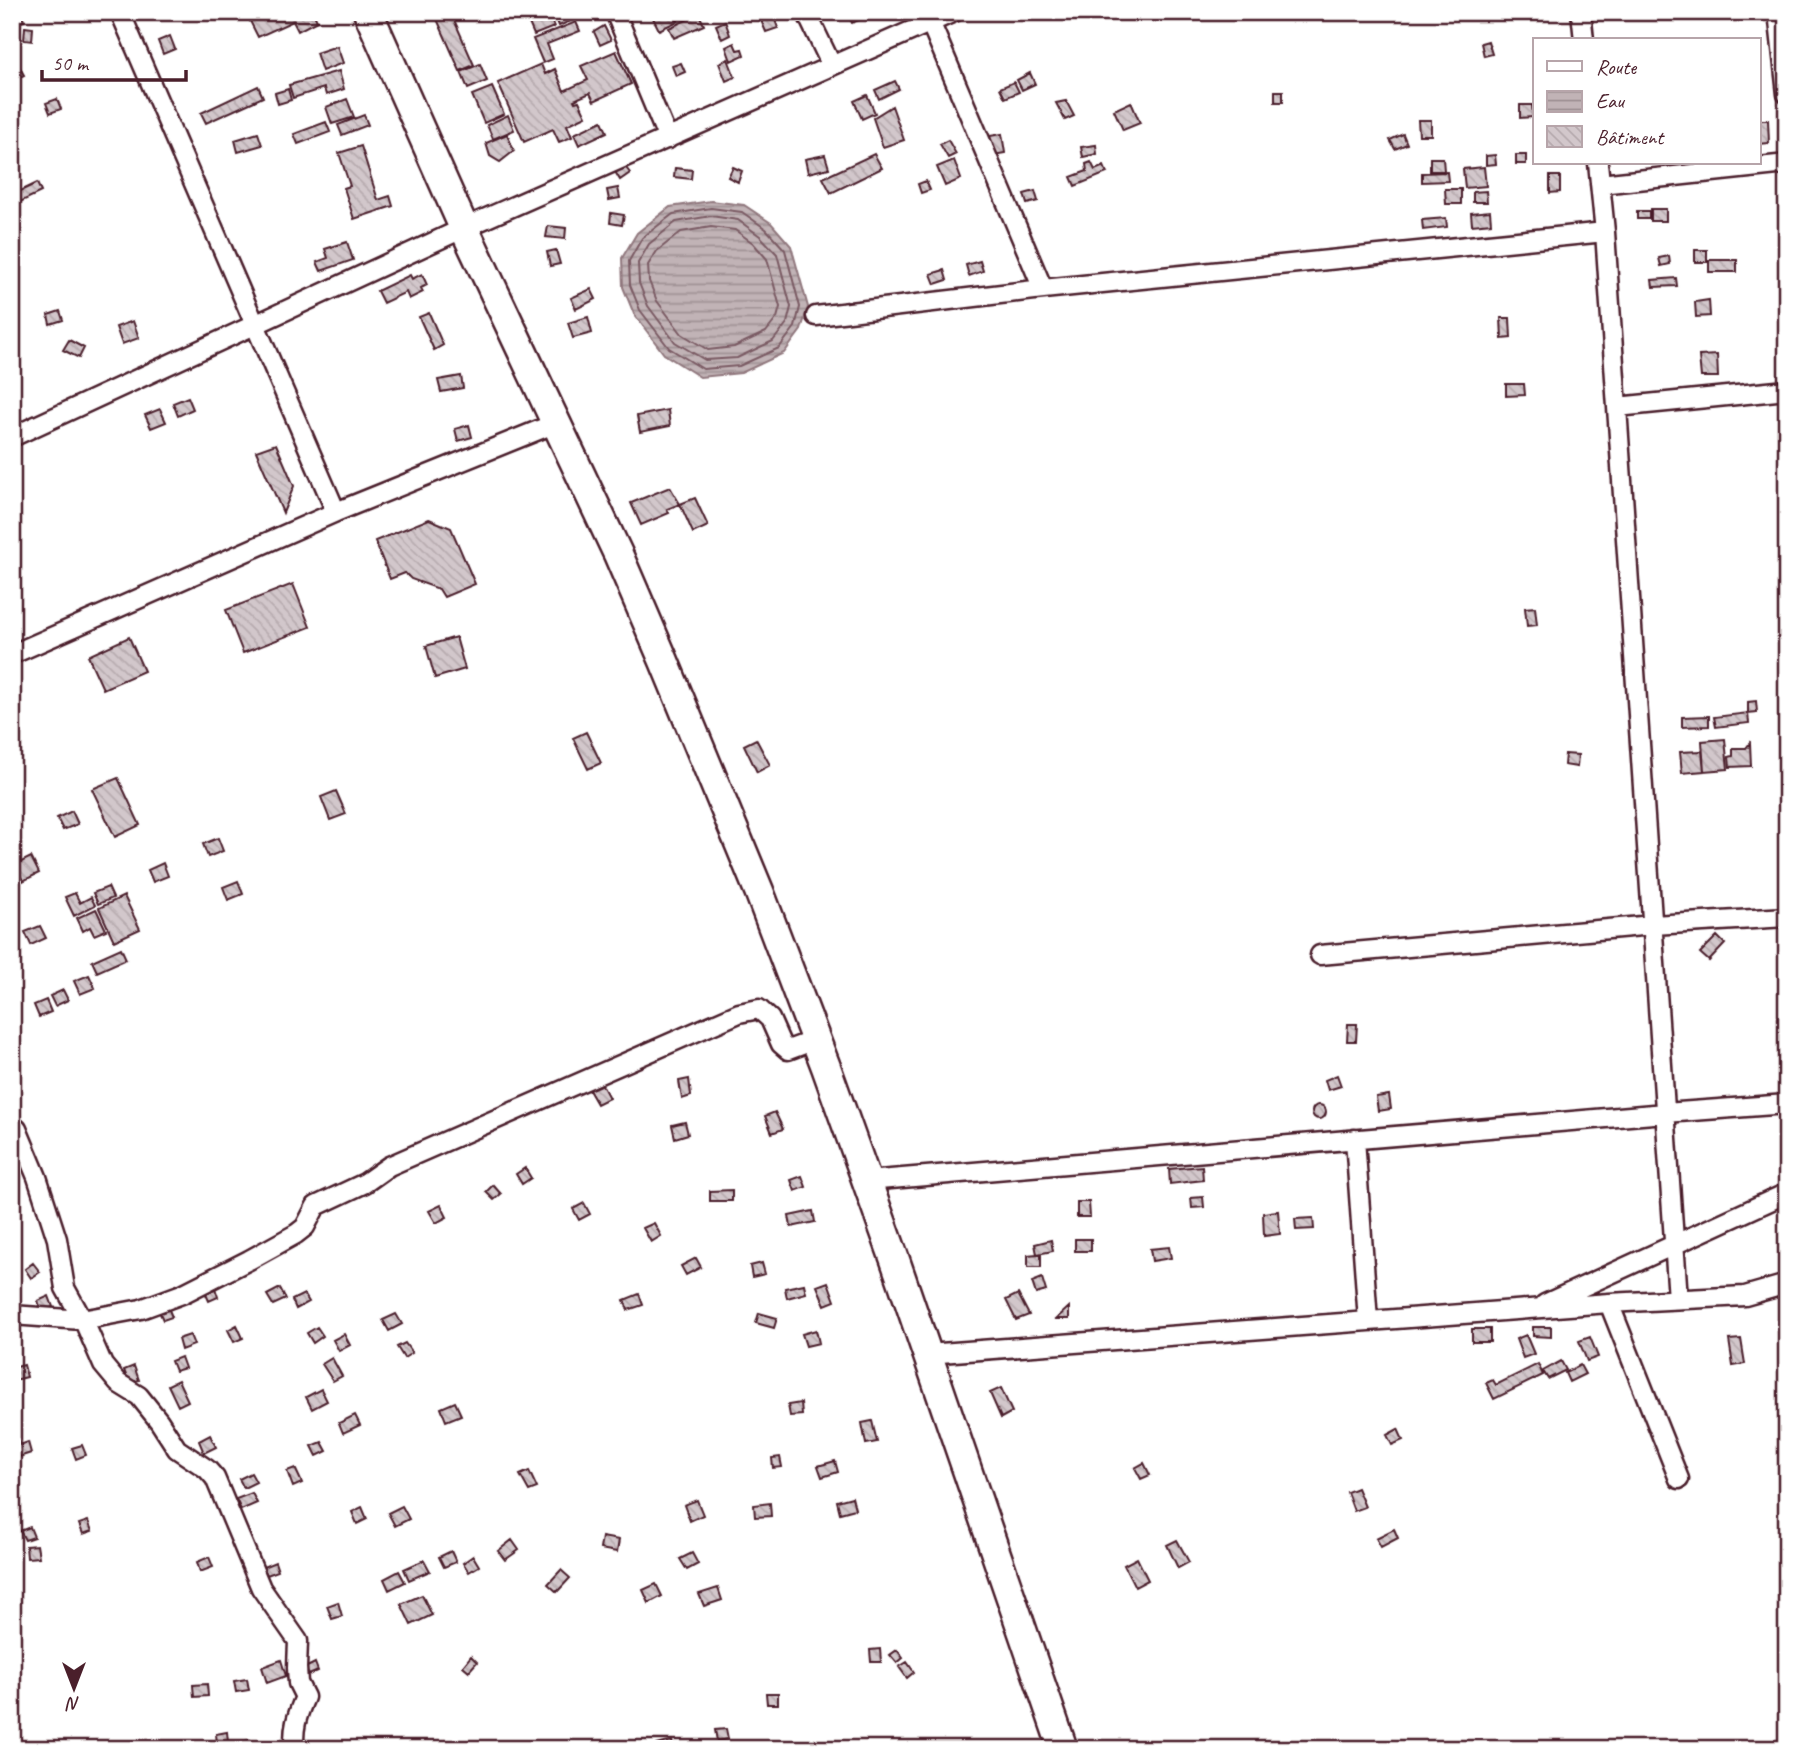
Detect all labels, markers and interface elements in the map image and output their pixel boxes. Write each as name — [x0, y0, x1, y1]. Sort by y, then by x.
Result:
scale bar — [42, 38, 186, 82]
legend — [1533, 38, 1760, 164]
text: 50 m — [52, 50, 90, 76]
text: Route — [1596, 54, 1637, 80]
text: Eau — [1596, 88, 1625, 114]
text: Bâtiment — [1596, 124, 1665, 150]
north arrow — [38, 1652, 108, 1722]
text: N — [65, 1692, 80, 1716]

